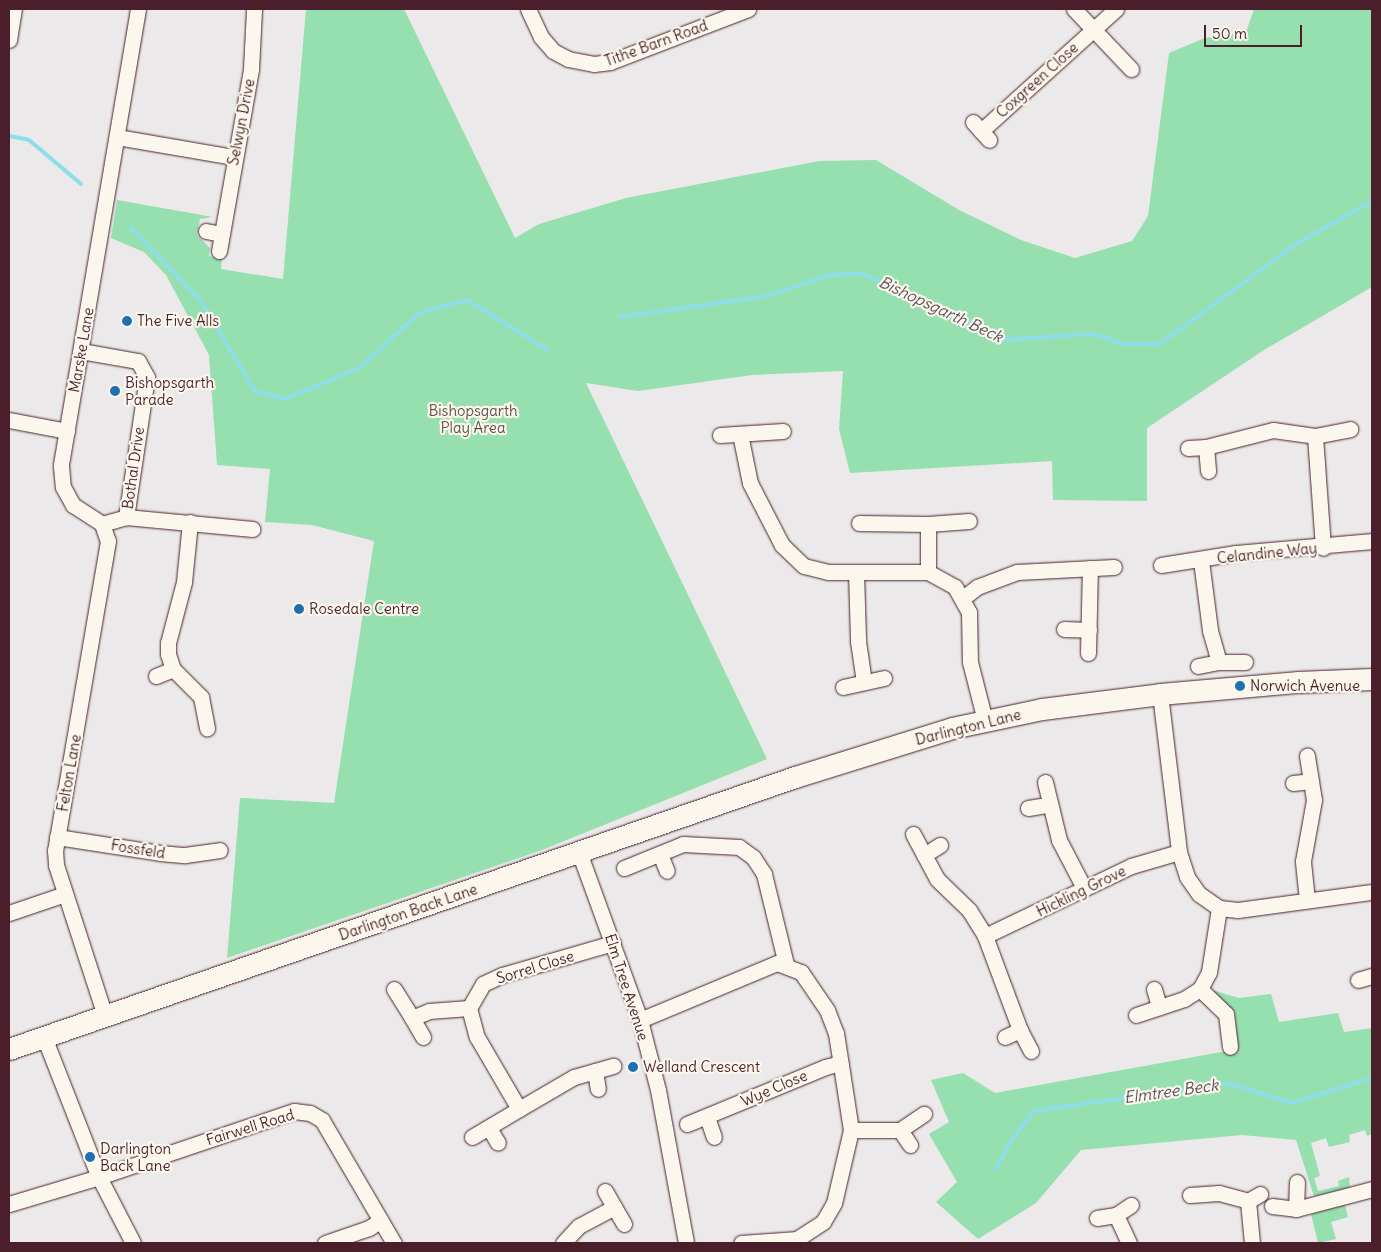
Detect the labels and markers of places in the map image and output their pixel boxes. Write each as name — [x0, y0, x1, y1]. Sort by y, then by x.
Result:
place label: The Five Alls — [137, 312, 219, 330]
marker: The Five Alls — [121, 315, 133, 327]
place label: Bishopsgarth Parade — [125, 373, 214, 408]
marker: Bishopsgarth Parade — [109, 385, 121, 397]
place label: Rosedale Centre — [309, 600, 419, 618]
marker: Rosedale Centre — [293, 603, 305, 615]
place label: Norwich Avenue — [1250, 677, 1360, 695]
marker: Norwich Avenue — [1234, 680, 1246, 692]
place label: Welland Crescent — [643, 1058, 760, 1076]
marker: Welland Crescent — [627, 1061, 639, 1073]
place label: Darlington Back Lane — [100, 1139, 171, 1174]
marker: Darlington Back Lane — [84, 1151, 96, 1163]

